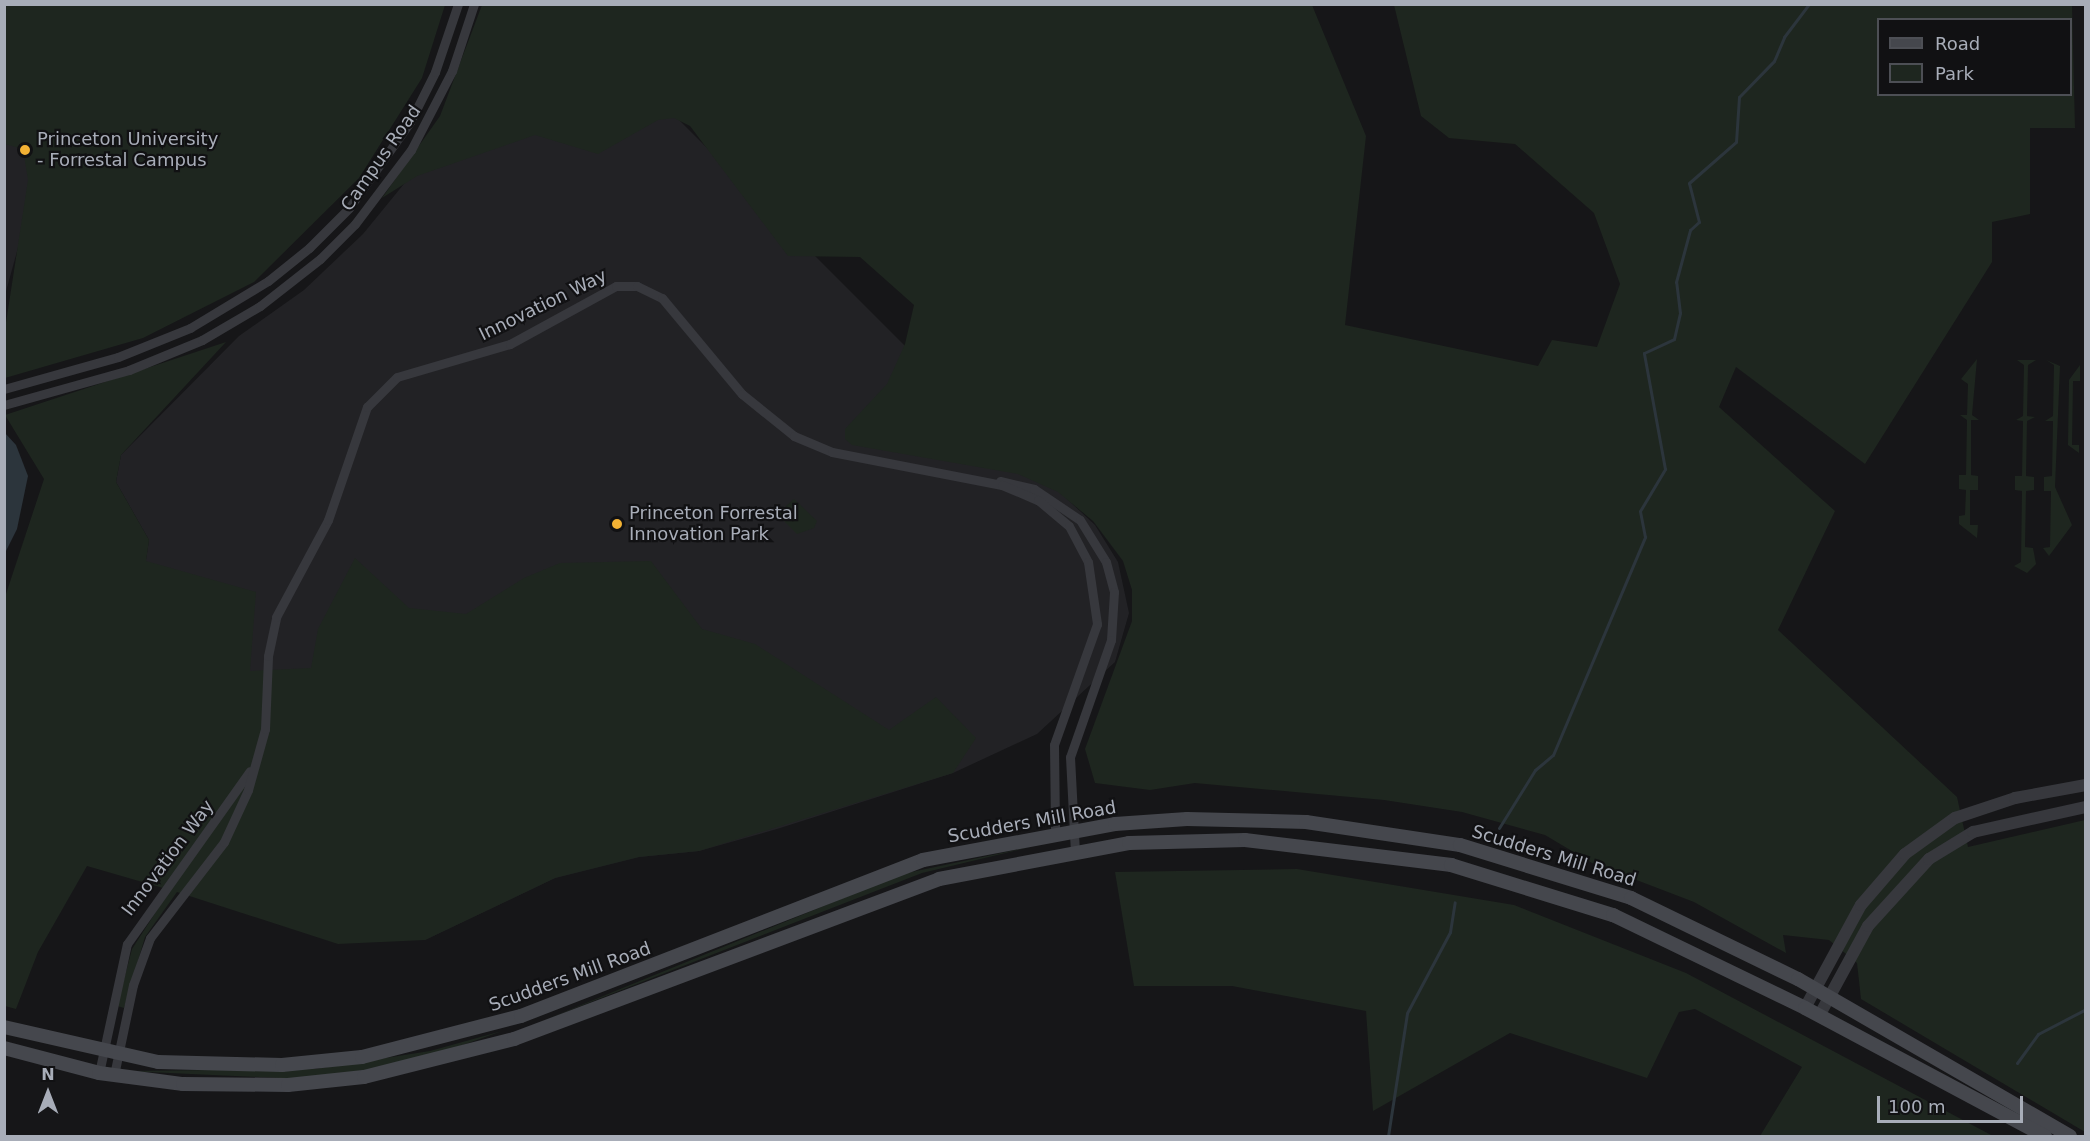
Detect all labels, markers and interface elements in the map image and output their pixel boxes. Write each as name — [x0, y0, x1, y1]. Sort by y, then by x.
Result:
legend — [1877, 18, 2072, 96]
text: Road — [1935, 33, 1980, 54]
text: Park — [1935, 63, 1974, 84]
street label: Campus Road — [337, 101, 425, 215]
place label: Princeton University - Forrestal Campus — [37, 129, 218, 172]
marker: Princeton University - Forrestal Campus — [18, 143, 32, 157]
street label: Innovation Way — [476, 265, 610, 345]
place label: Princeton Forrestal Innovation Park — [629, 503, 798, 546]
marker: Princeton Forrestal Innovation Park — [610, 517, 624, 531]
street label: Innovation Way — [117, 796, 219, 920]
street label: Scudders Mill Road — [946, 797, 1118, 847]
street label: Scudders Mill Road — [1469, 821, 1639, 891]
street label: Scudders Mill Road — [486, 938, 654, 1016]
north arrow — [18, 1063, 78, 1123]
text: N — [41, 1065, 55, 1084]
scale bar — [1880, 1084, 2026, 1122]
text: 100 m — [1888, 1096, 1946, 1117]

